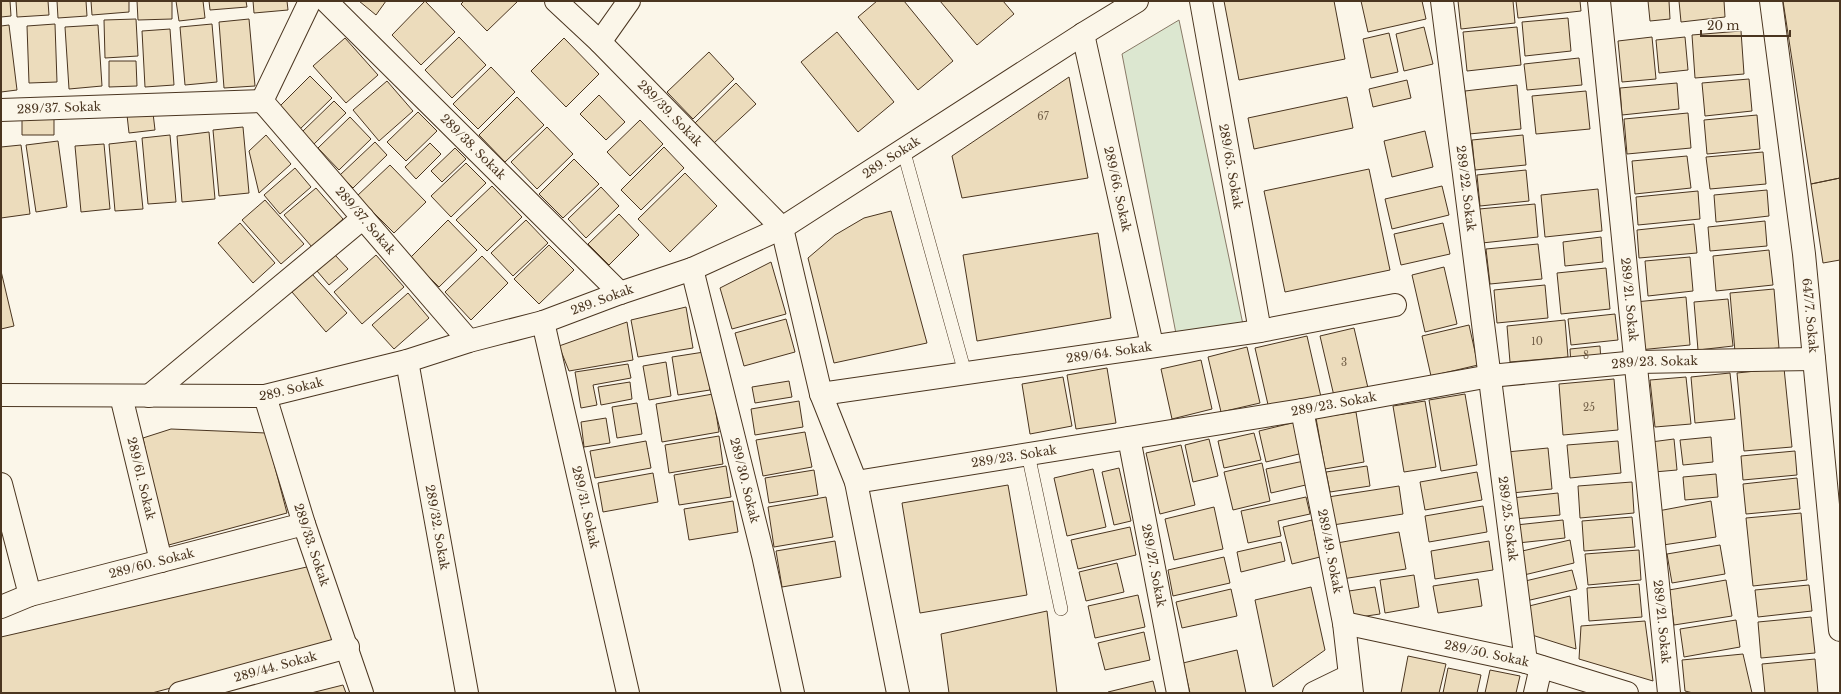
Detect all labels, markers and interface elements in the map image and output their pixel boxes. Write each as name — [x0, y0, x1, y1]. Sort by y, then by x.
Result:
scale bar — [1701, 12, 1790, 38]
text: 20 m — [1707, 18, 1739, 33]
street label: 289/39. Sokak — [635, 77, 706, 150]
street label: 289/37. Sokak — [17, 99, 102, 116]
house number: 67 — [1037, 110, 1050, 123]
street label: 289/38. Sokak — [437, 111, 510, 183]
street label: 289/65. Sokak — [1216, 123, 1246, 211]
street label: 289. Sokak — [859, 133, 923, 181]
street label: 289/66. Sokak — [1101, 145, 1135, 234]
street label: 289/22. Sokak — [1453, 145, 1479, 233]
street label: 289/37. Sokak — [332, 184, 399, 258]
street label: 289/21. Sokak — [1618, 257, 1641, 343]
street label: 647/7. Sokak — [1799, 277, 1821, 354]
street label: 289. Sokak — [569, 281, 636, 318]
house number: 10 — [1531, 335, 1543, 348]
street label: 289/64. Sokak — [1065, 339, 1153, 366]
house number: 8 — [1583, 349, 1589, 362]
street label: 289/23. Sokak — [1611, 353, 1698, 371]
house number: 3 — [1341, 356, 1347, 369]
street label: 289. Sokak — [259, 374, 325, 403]
street label: 289/23. Sokak — [1290, 389, 1378, 419]
house number: 25 — [1583, 401, 1595, 414]
street label: 289/61. Sokak — [124, 436, 159, 522]
street label: 289/30. Sokak — [727, 436, 763, 525]
street label: 289/23. Sokak — [970, 442, 1058, 470]
street label: 289/31. Sokak — [569, 464, 603, 550]
street label: 289/25. Sokak — [1495, 475, 1521, 563]
street label: 289/32. Sokak — [422, 483, 453, 572]
street label: 289/33. Sokak — [291, 502, 333, 589]
street label: 289/49. Sokak — [1315, 508, 1346, 595]
street label: 289/27. Sokak — [1139, 523, 1169, 609]
street label: 289/60. Sokak — [107, 545, 196, 581]
street label: 289/21. Sokak — [1651, 579, 1674, 665]
street label: 289/50. Sokak — [1443, 637, 1531, 670]
street label: 289/44. Sokak — [232, 648, 319, 685]

